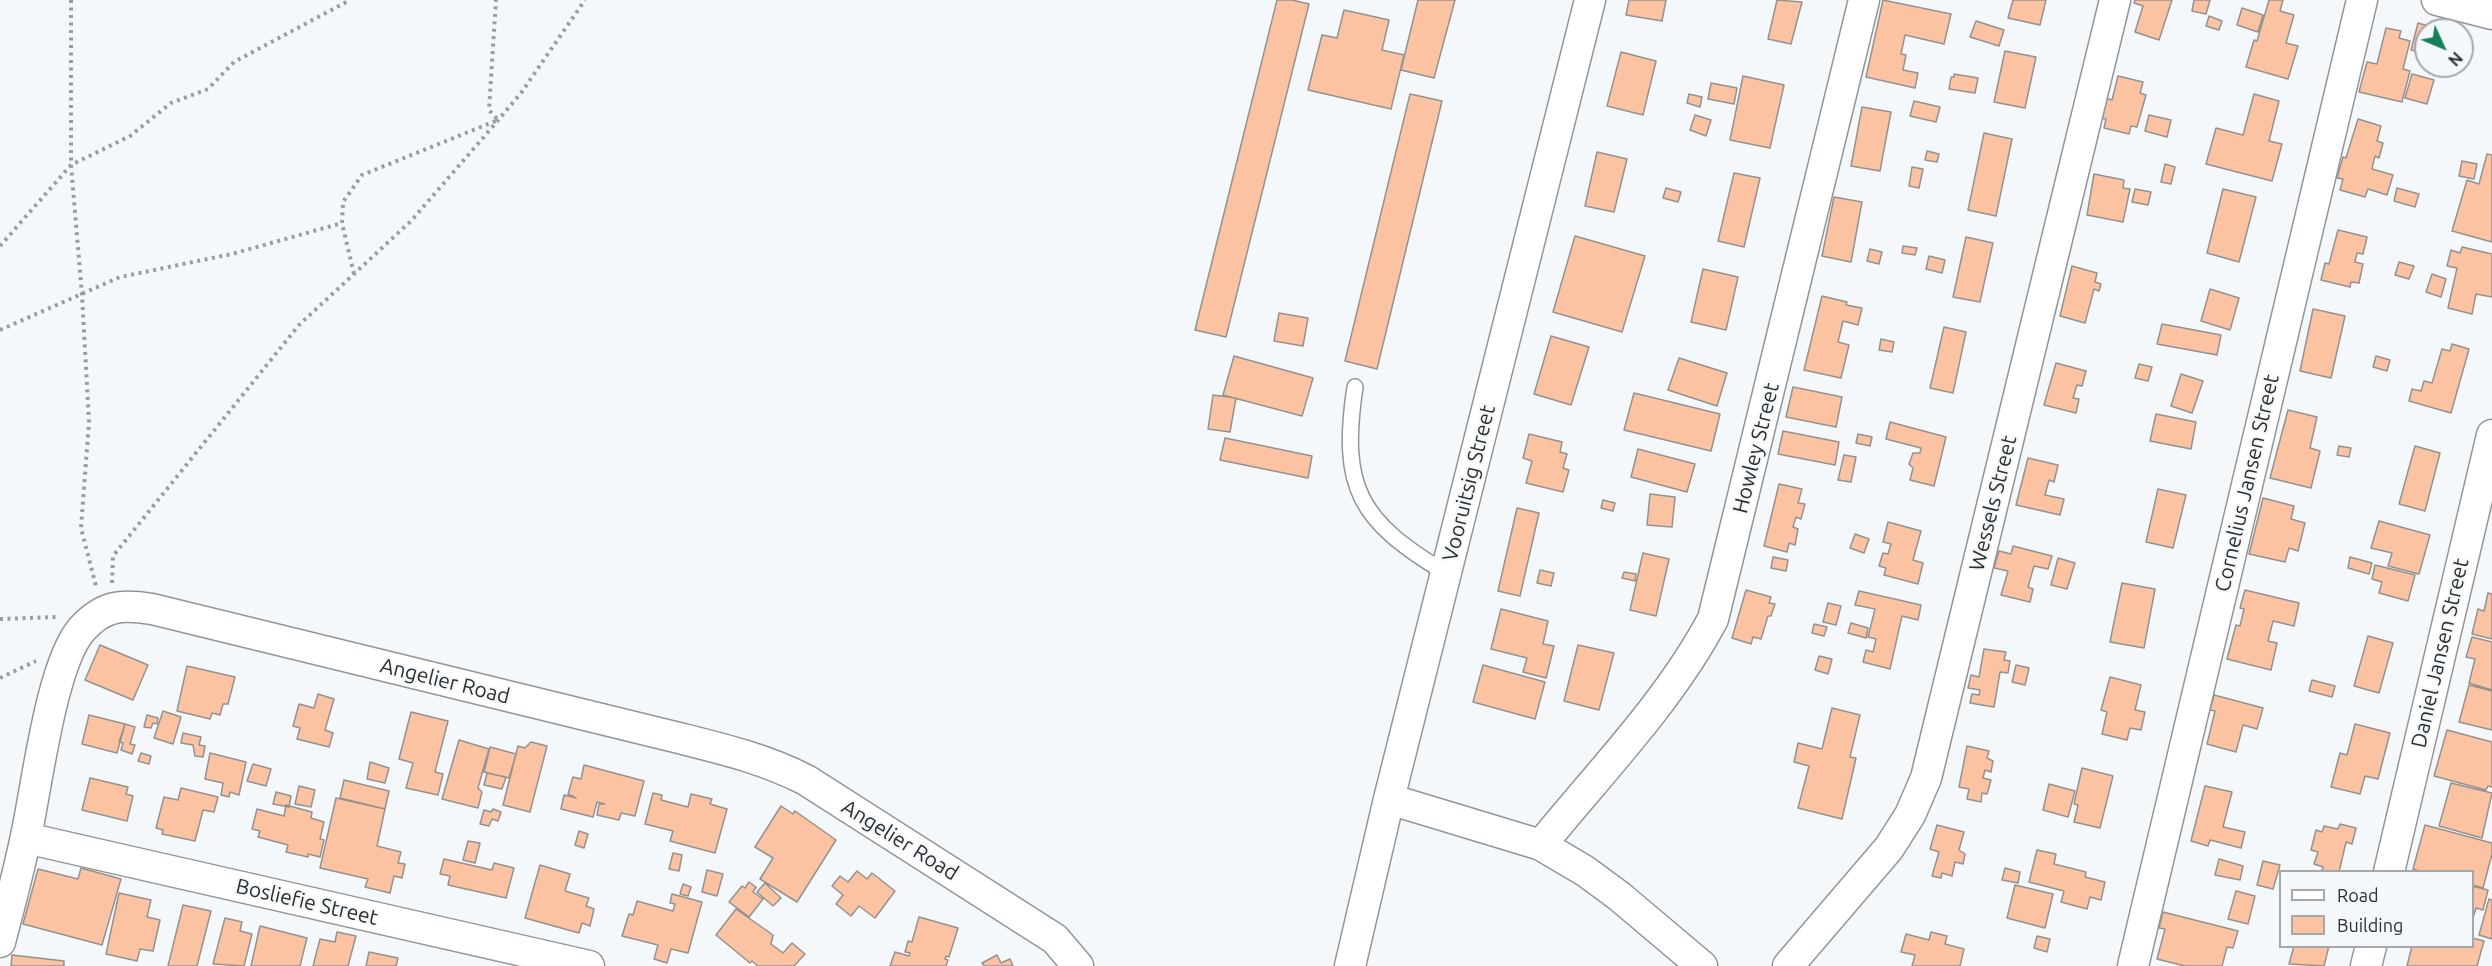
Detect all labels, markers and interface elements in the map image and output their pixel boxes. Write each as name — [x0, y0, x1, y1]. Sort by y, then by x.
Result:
north arrow — [2414, 18, 2474, 78]
text: N — [2445, 49, 2466, 70]
street label: Cornelius Jansen Street — [2210, 372, 2284, 594]
street label: Howley Street — [1728, 380, 1784, 516]
street label: Vooruitsig Street — [1437, 402, 1501, 564]
street label: Wessels Street — [1964, 433, 2022, 573]
street label: Daniel Jansen Street — [2406, 556, 2474, 750]
street label: Angelier Road — [378, 653, 512, 709]
street label: Angelier Road — [837, 794, 963, 886]
legend — [2279, 870, 2474, 948]
street label: Bosliefie Street — [233, 873, 381, 931]
text: Road — [2337, 885, 2379, 905]
text: Building — [2337, 915, 2403, 935]

